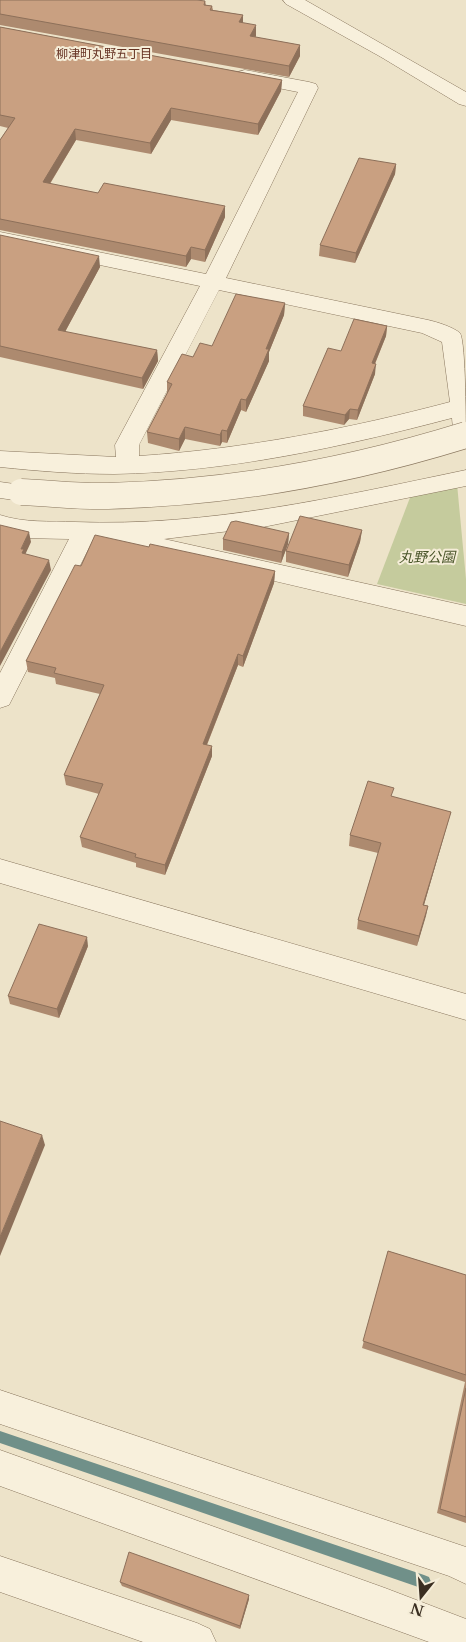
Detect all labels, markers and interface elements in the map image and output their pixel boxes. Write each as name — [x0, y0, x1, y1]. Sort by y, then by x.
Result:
district label: 柳津町丸野五丁目 — [56, 46, 152, 61]
park label: 丸野公園 — [399, 548, 457, 566]
north arrow — [396, 1572, 446, 1622]
text: N — [408, 1599, 426, 1620]

